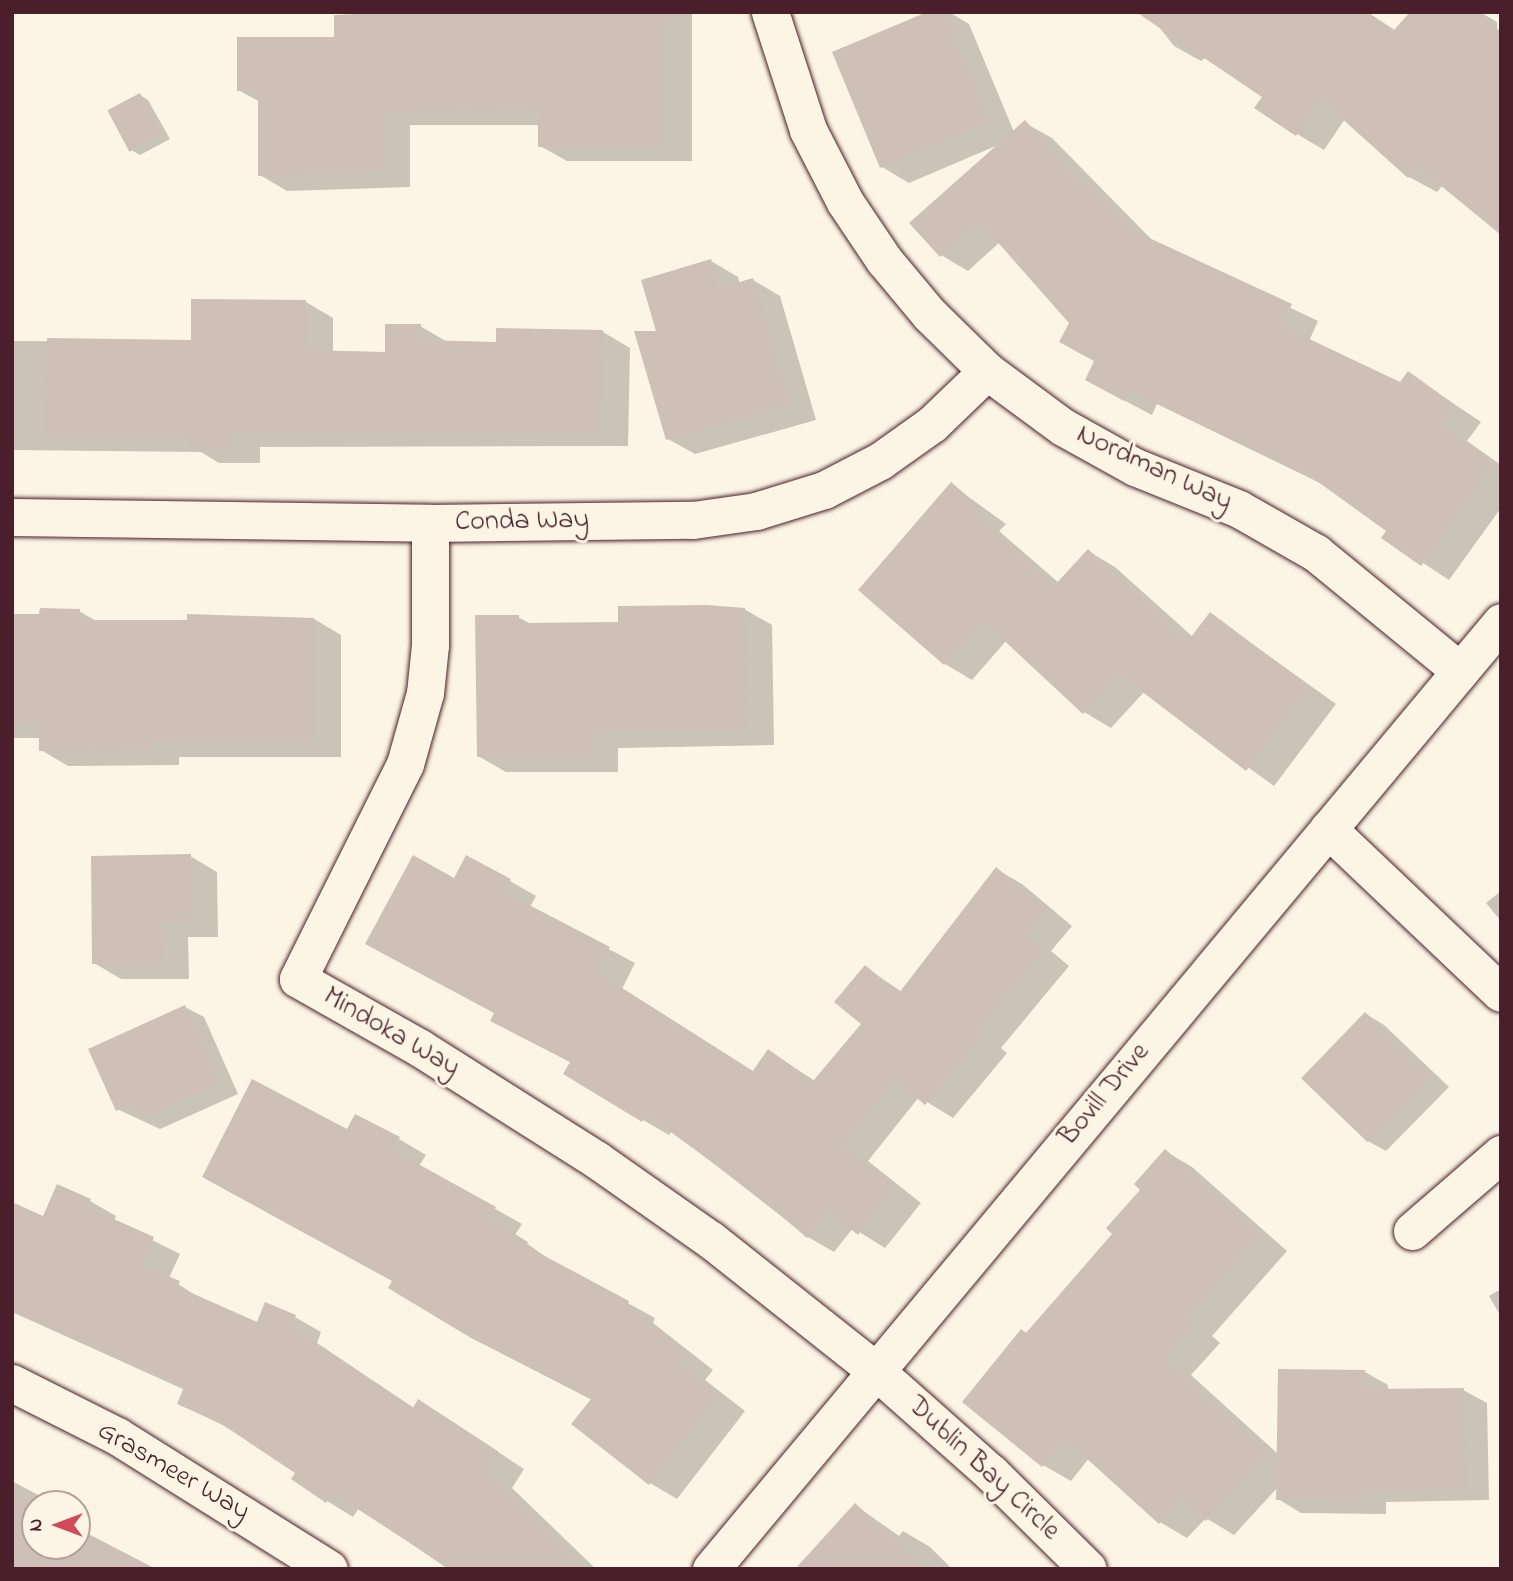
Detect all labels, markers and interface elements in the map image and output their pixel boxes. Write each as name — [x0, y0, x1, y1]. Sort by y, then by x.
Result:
street label: Nordman Way — [1071, 418, 1237, 520]
street label: Conda Way — [455, 504, 589, 540]
street label: Mindoka Way — [317, 980, 465, 1086]
street label: Bovill Drive — [1052, 1037, 1158, 1153]
street label: Dublin Bay Circle — [900, 1390, 1066, 1548]
street label: Grasmeer Way — [91, 1415, 255, 1529]
north arrow — [21, 1490, 91, 1560]
text: N — [23, 1519, 50, 1531]

